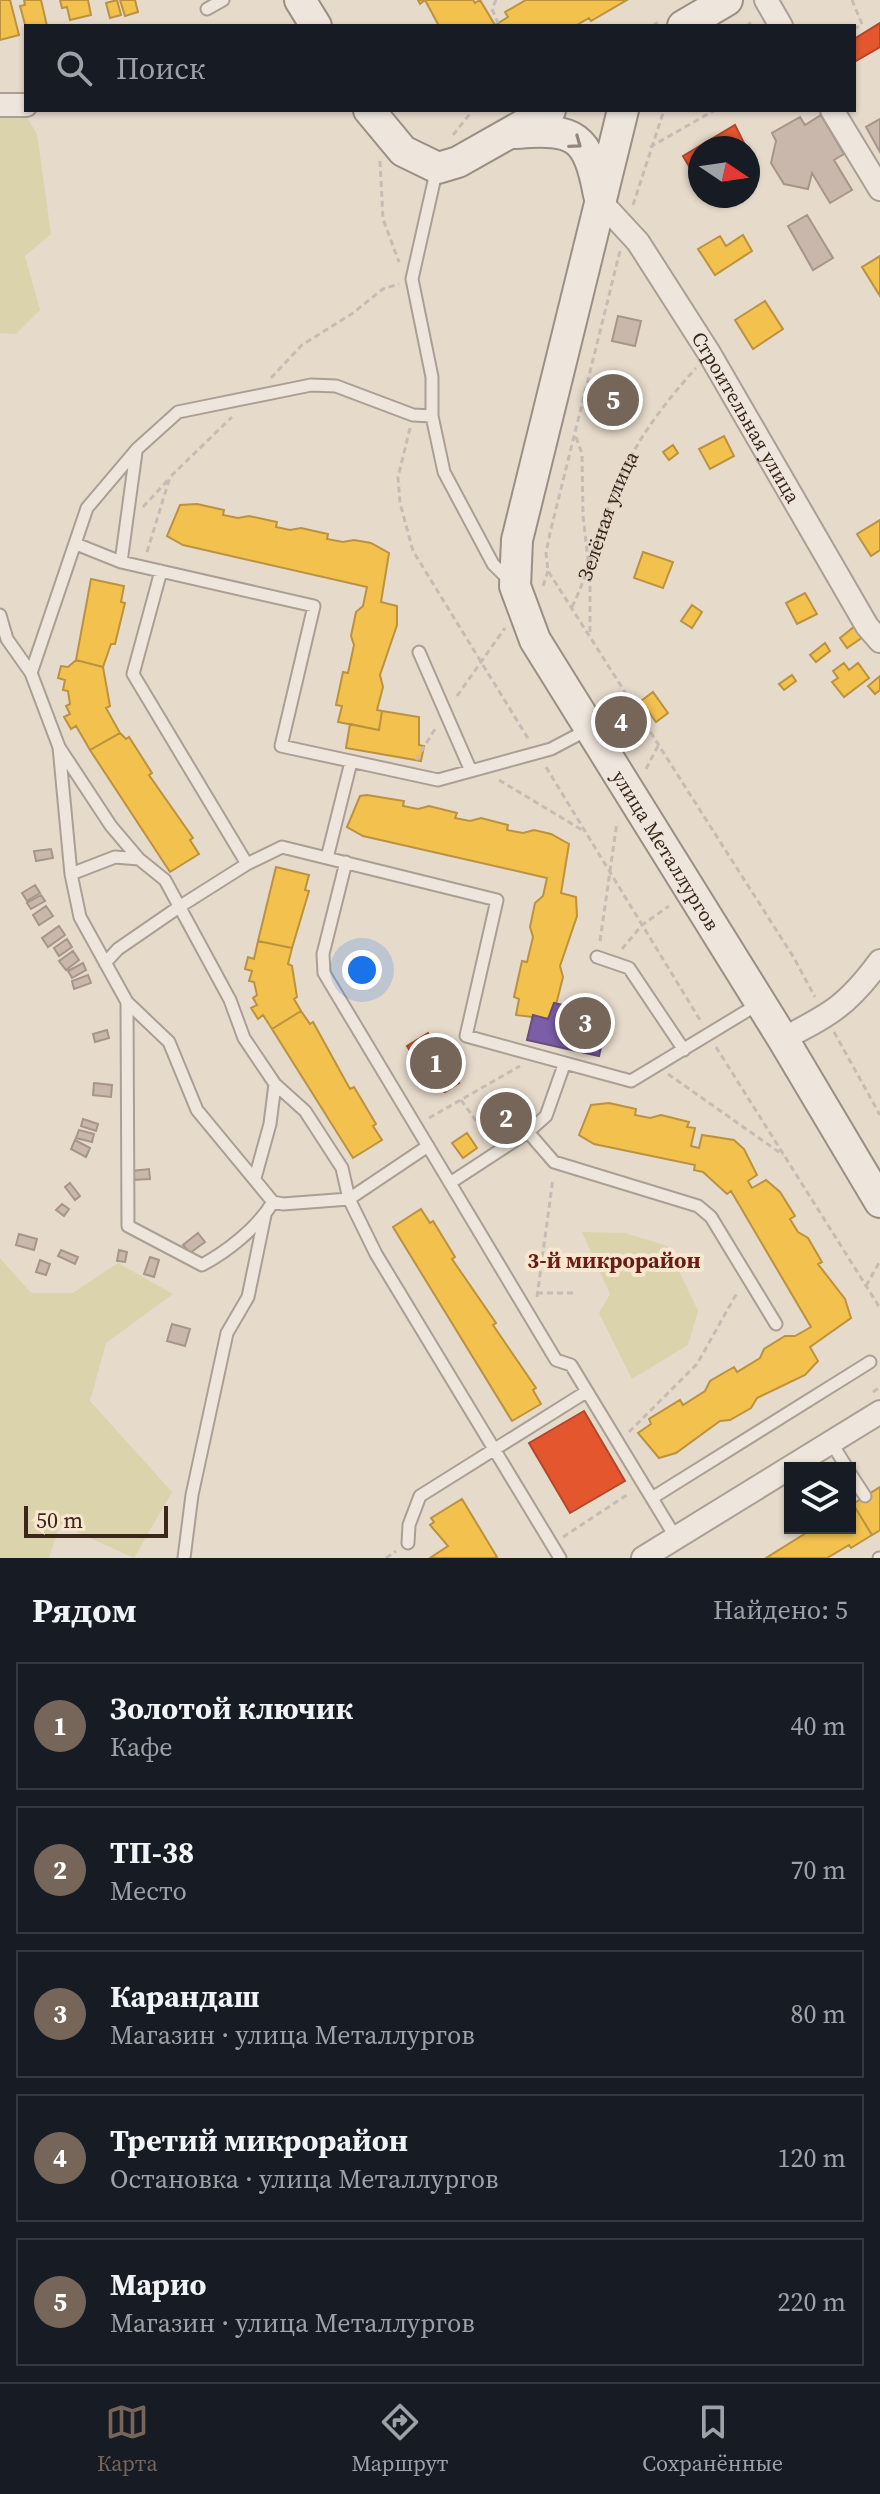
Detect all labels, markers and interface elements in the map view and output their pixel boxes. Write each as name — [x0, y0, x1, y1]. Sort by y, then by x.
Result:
search box — [24, 24, 856, 112]
icon: search — [52, 46, 96, 90]
text: Поиск — [116, 48, 205, 89]
one-way arrow — [567, 133, 582, 148]
north arrow — [688, 136, 760, 208]
street label: Строительная улица — [685, 326, 807, 509]
pin: 5 — [587, 370, 639, 430]
street label: Зелёная улица — [571, 445, 646, 585]
pin: 4 — [595, 692, 647, 752]
street label: улица Металлургов — [605, 765, 726, 936]
your location — [342, 950, 382, 990]
pin: 3 — [559, 993, 611, 1053]
pin: 1 — [410, 1033, 462, 1093]
pin: 2 — [480, 1088, 532, 1148]
district label: 3-й микрорайон — [527, 1245, 701, 1275]
map controls — [784, 1462, 856, 1534]
button: layers — [784, 1462, 856, 1534]
scale bar — [24, 1502, 168, 1538]
text: 50 m — [36, 1505, 83, 1535]
text: Рядом — [32, 1587, 137, 1633]
text: Найдено: 5 — [713, 1592, 848, 1628]
text: Золотой ключик — [110, 1688, 353, 1729]
text: 1 — [53, 1708, 67, 1744]
text: 40 m — [791, 1708, 846, 1744]
text: Кафе — [110, 1729, 173, 1765]
text: ТП-38 — [110, 1832, 194, 1873]
text: 2 — [53, 1852, 67, 1888]
text: 70 m — [791, 1852, 846, 1888]
text: Место — [110, 1873, 187, 1909]
text: Карандаш — [110, 1976, 260, 2017]
text: 3 — [53, 1996, 67, 2032]
text: 80 m — [791, 1996, 846, 2032]
text: Магазин · улица Металлургов — [110, 2017, 475, 2053]
text: Третий микрорайон — [110, 2120, 408, 2161]
text: 4 — [53, 2140, 67, 2176]
text: 120 m — [778, 2140, 846, 2176]
text: Остановка · улица Металлургов — [110, 2161, 498, 2197]
text: Марио — [110, 2264, 206, 2305]
text: 5 — [53, 2284, 67, 2320]
text: 220 m — [778, 2284, 846, 2320]
text: Магазин · улица Металлургов — [110, 2305, 475, 2341]
tab: Карта — [97, 2400, 158, 2478]
tab: Маршрут — [351, 2400, 448, 2478]
tab: Сохранённые — [642, 2400, 783, 2478]

